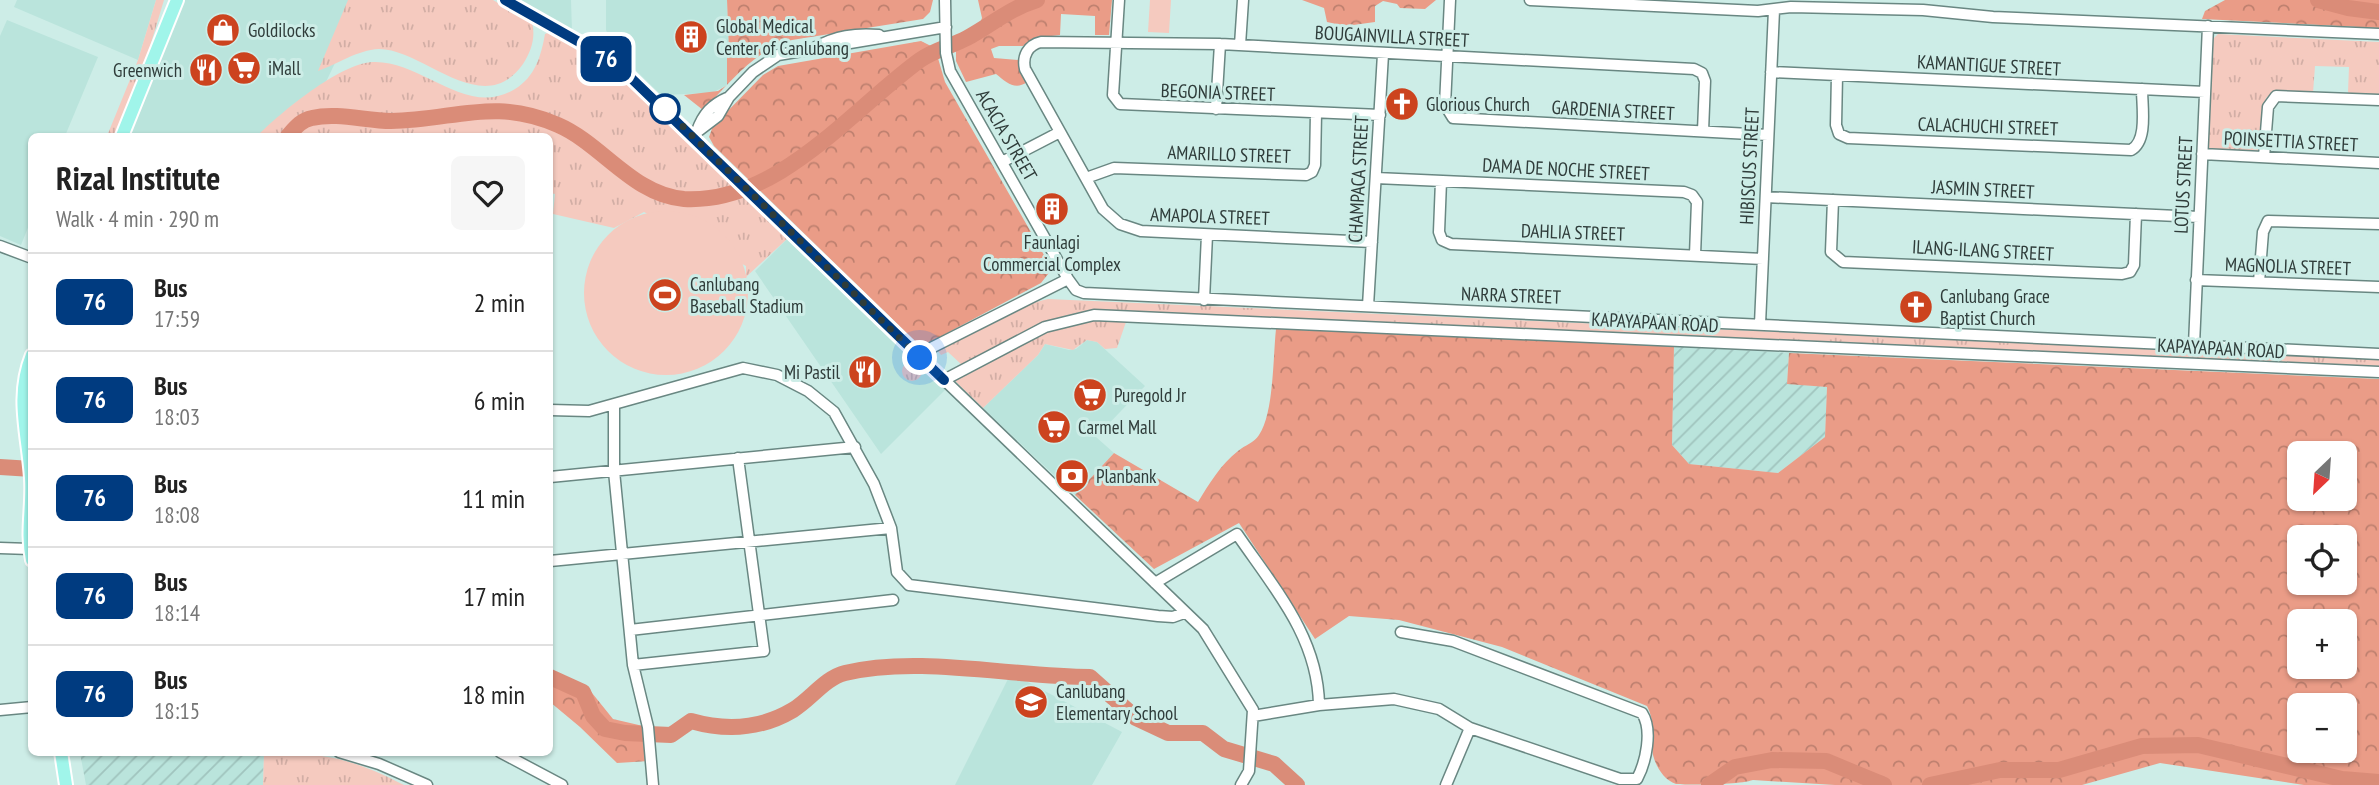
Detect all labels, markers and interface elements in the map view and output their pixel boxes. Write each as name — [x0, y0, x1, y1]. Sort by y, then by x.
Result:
shop icon: Goldilocks — [204, 11, 242, 49]
place label: Global Medical Center of Canlubang — [716, 14, 849, 60]
place label: Goldilocks — [248, 18, 316, 42]
building icon: Global Medical Center of Canlubang — [672, 18, 710, 56]
street label: BOUGAINVILLA STREET — [1314, 20, 1470, 52]
line badge: 76 — [574, 36, 638, 82]
text: 76 — [595, 43, 617, 74]
supermarket icon: iMall — [225, 49, 263, 87]
street label: KAMANTIGUE STREET — [1916, 49, 2062, 81]
restaurant icon: Greenwich — [187, 51, 225, 89]
place label: iMall — [268, 56, 301, 80]
place label: Greenwich — [113, 58, 182, 82]
street label: BEGONIA STREET — [1160, 78, 1276, 106]
street label: ACACIA STREET — [971, 85, 1043, 185]
church icon: Glorious Church — [1383, 85, 1421, 123]
place label: Glorious Church — [1426, 92, 1530, 116]
unlabelled marker — [650, 94, 680, 124]
street label: GARDENIA STREET — [1551, 95, 1676, 125]
street label: HIBISCUS STREET — [1734, 106, 1764, 225]
street label: CALACHUCHI STREET — [1917, 112, 2059, 140]
street label: CHAMPACA STREET — [1343, 114, 1373, 243]
street label: POINSETTIA STREET — [2223, 125, 2359, 157]
street label: LOTUS STREET — [2168, 135, 2198, 234]
street label: AMARILLO STREET — [1167, 140, 1292, 168]
street label: DAMA DE NOCHE STREET — [1482, 153, 1651, 185]
text: Rizal Institute — [56, 156, 220, 199]
button: heart — [451, 156, 525, 230]
street label: JASMIN STREET — [1930, 174, 2036, 204]
building icon: Faunlagi Commercial Complex — [1033, 190, 1071, 228]
street label: AMAPOLA STREET — [1150, 202, 1271, 230]
text: Walk · 4 min · 290 m — [56, 204, 219, 233]
street label: DAHLIA STREET — [1521, 218, 1626, 246]
place label: Faunlagi Commercial Complex — [983, 230, 1121, 276]
street label: ILANG-ILANG STREET — [1911, 234, 2055, 266]
street label: MAGNOLIA STREET — [2225, 252, 2352, 280]
text: Bus — [154, 271, 187, 304]
place label: Canlubang Baseball Stadium — [690, 272, 803, 318]
sports icon: Canlubang Baseball Stadium — [646, 276, 684, 314]
street label: NARRA STREET — [1461, 281, 1562, 309]
place label: Canlubang Grace Baptist Church — [1940, 284, 2050, 330]
text: 76 — [83, 286, 106, 317]
text: 2 min — [474, 286, 525, 319]
church icon: Canlubang Grace Baptist Church — [1897, 288, 1935, 326]
text: 17:59 — [154, 304, 200, 333]
street label: KAPAYAPAAN ROAD — [1591, 307, 1719, 337]
street label: KAPAYAPAAN ROAD — [2157, 333, 2285, 363]
your location — [902, 340, 937, 375]
restaurant icon: Mi Pastil — [846, 353, 884, 391]
place label: Mi Pastil — [784, 360, 841, 384]
text: Bus — [154, 369, 187, 402]
supermarket icon: Puregold Jr — [1071, 376, 1109, 414]
place label: Puregold Jr — [1114, 383, 1187, 407]
text: 76 — [83, 384, 106, 415]
text: 6 min — [474, 384, 525, 417]
text: 18:03 — [154, 402, 200, 431]
supermarket icon: Carmel Mall — [1035, 408, 1073, 446]
place label: Carmel Mall — [1078, 415, 1157, 439]
north arrow — [2287, 441, 2357, 511]
map controls — [2287, 441, 2357, 763]
bank icon: Planbank — [1053, 457, 1091, 495]
place label: Planbank — [1096, 464, 1157, 488]
text: Bus — [154, 467, 187, 500]
text: 76 — [83, 482, 106, 513]
text: 11 min — [462, 482, 525, 515]
text: 18:08 — [154, 500, 200, 529]
button: locate — [2287, 525, 2357, 595]
text: Bus — [154, 565, 187, 598]
text: 76 — [83, 580, 106, 611]
text: 17 min — [463, 580, 525, 613]
text: 18:14 — [154, 598, 200, 627]
button: + — [2287, 609, 2357, 679]
text: Bus — [154, 663, 187, 696]
text: 76 — [83, 678, 106, 709]
text: 18 min — [462, 678, 525, 711]
place label: Canlubang Elementary School — [1056, 679, 1178, 725]
school or university icon: Canlubang Elementary School — [1012, 683, 1050, 721]
button: − — [2287, 693, 2357, 763]
text: 18:15 — [154, 696, 200, 725]

